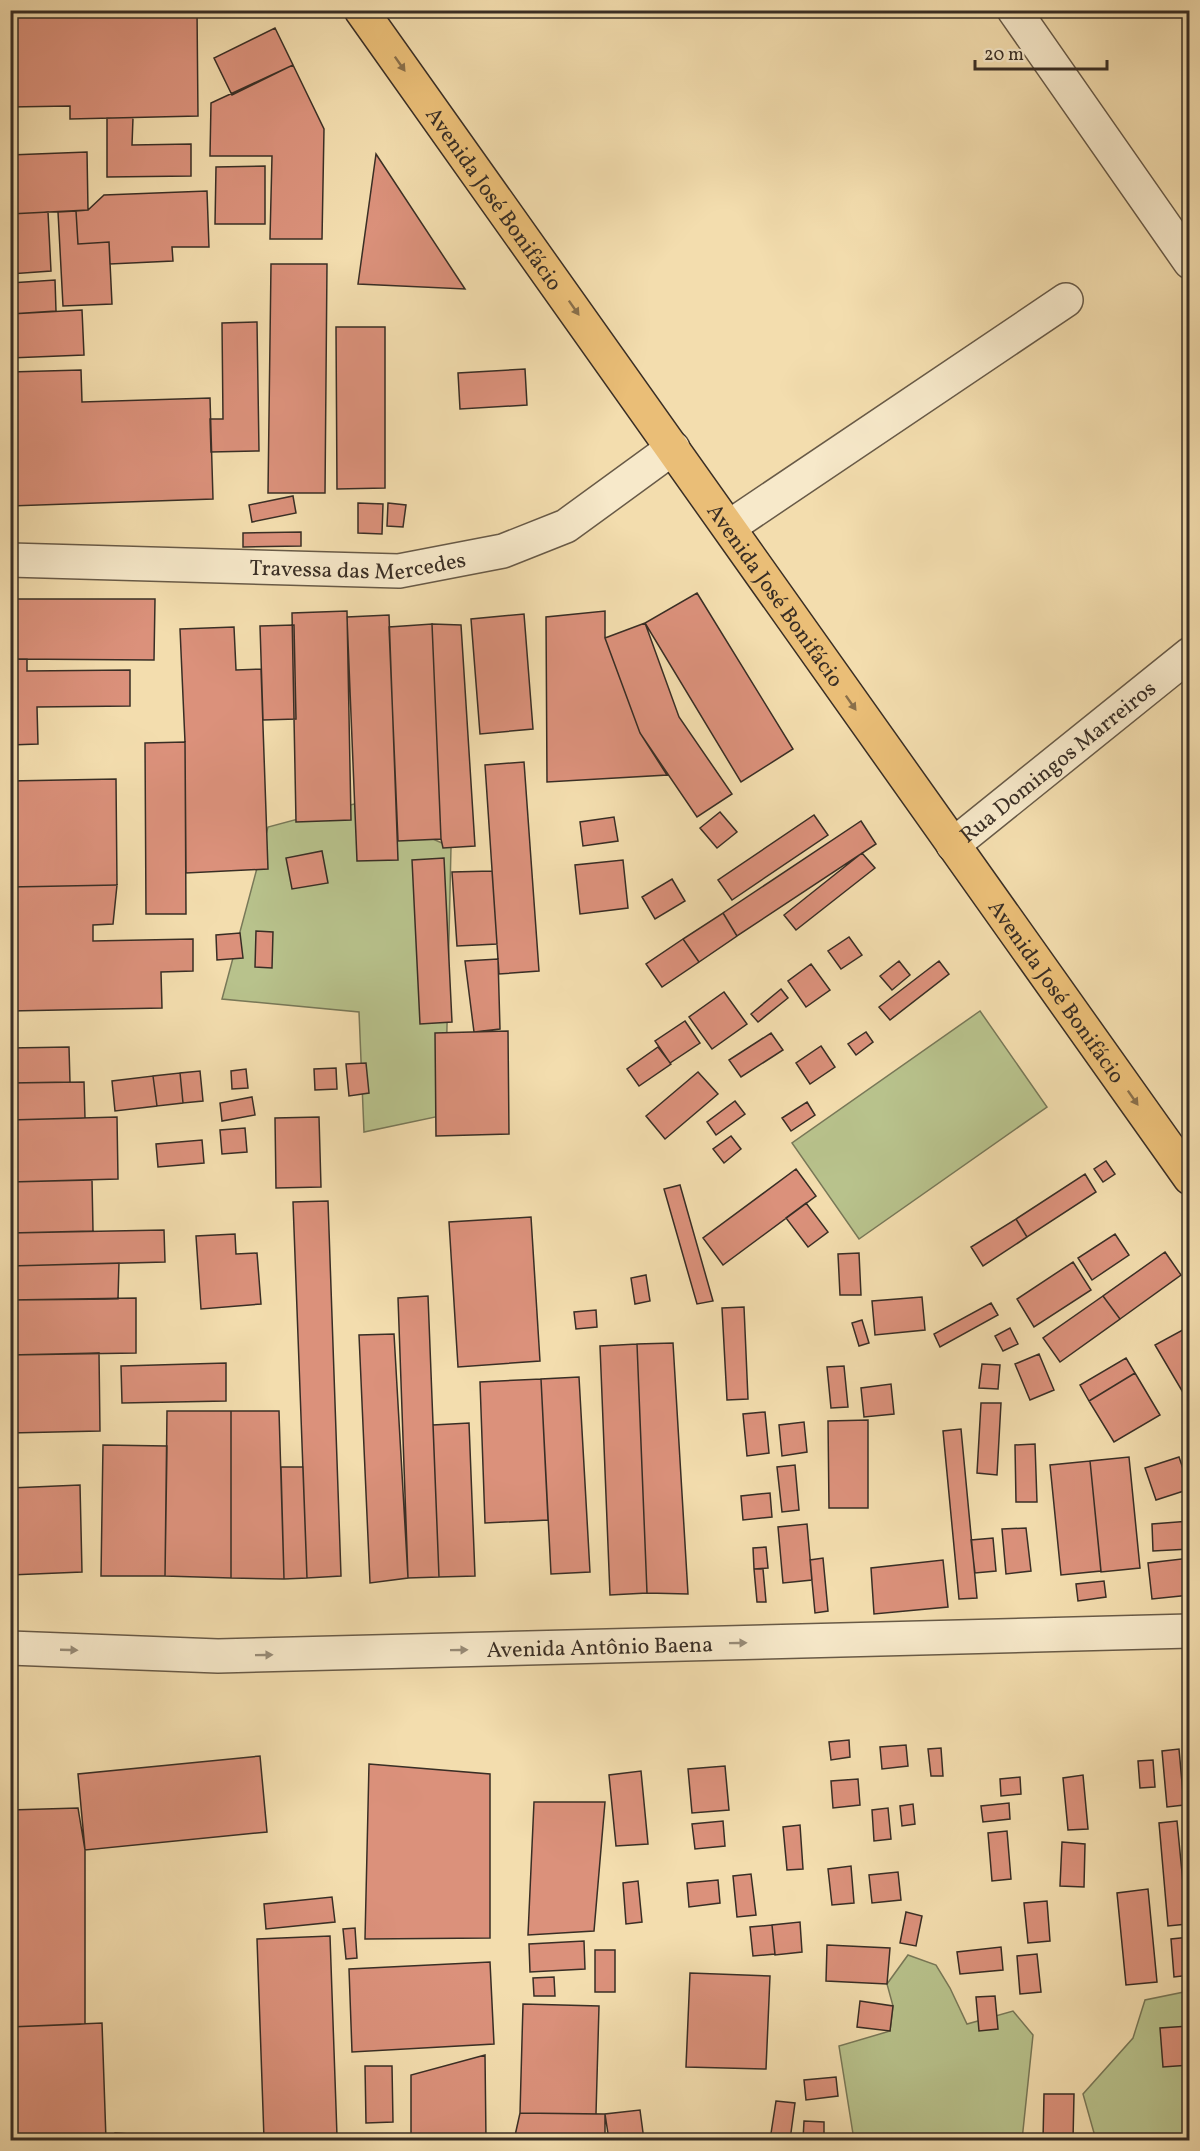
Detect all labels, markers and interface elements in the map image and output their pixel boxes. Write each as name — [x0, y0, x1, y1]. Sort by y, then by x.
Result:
scale bar — [975, 33, 1107, 71]
text: 20 m — [984, 43, 1024, 68]
one-way arrow — [393, 56, 405, 71]
street label: Avenida José Bonifácio — [417, 102, 569, 298]
one-way arrow — [567, 301, 579, 316]
street label: Avenida José Bonifácio — [698, 498, 850, 694]
street label: Travessa das Mercedes — [249, 546, 469, 590]
street label: Rua Domingos Marreiros — [954, 674, 1164, 851]
one-way arrow — [845, 694, 857, 710]
street label: Avenida José Bonifácio — [979, 894, 1131, 1091]
one-way arrow — [1126, 1090, 1138, 1105]
street label: Avenida Antônio Baena — [486, 1630, 713, 1667]
one-way arrow — [728, 1638, 747, 1647]
one-way arrow — [59, 1645, 78, 1655]
one-way arrow — [449, 1645, 468, 1655]
one-way arrow — [254, 1650, 273, 1660]

